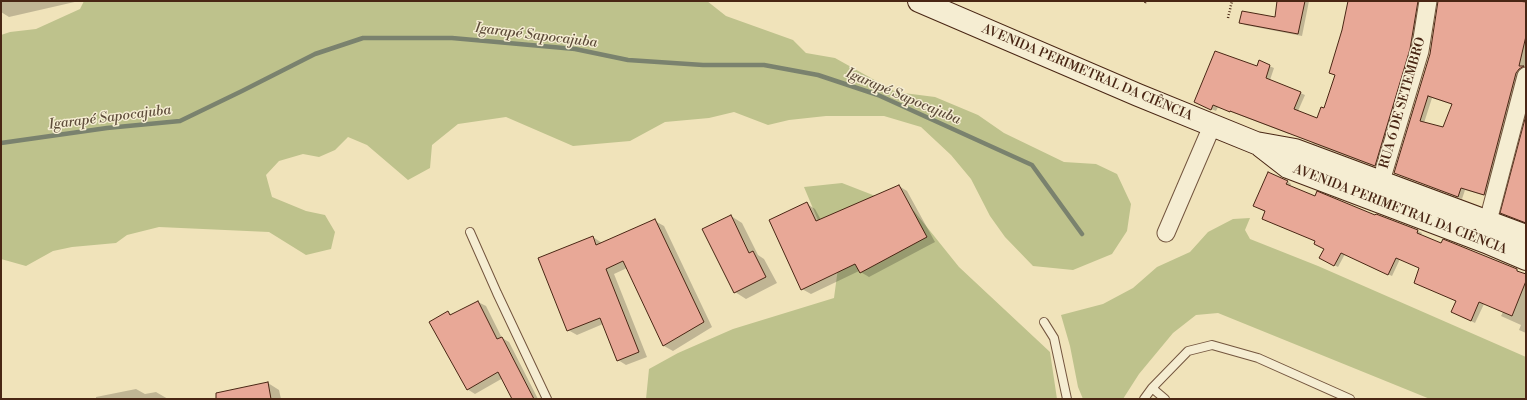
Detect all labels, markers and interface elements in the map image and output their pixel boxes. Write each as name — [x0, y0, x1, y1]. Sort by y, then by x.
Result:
water label: Igarapé Sapocajuba — [474, 20, 598, 52]
street label: AVENIDA PERIMETRAL DA CIÊNCIA — [979, 21, 1195, 125]
street label: RUA 6 DE SETEMBRO — [1377, 36, 1429, 170]
water label: Igarapé Sapocajuba — [843, 65, 963, 129]
water label: Igarapé Sapocajuba — [48, 102, 172, 134]
street label: AVENIDA PERIMETRAL DA CIÊNCIA — [1291, 162, 1509, 258]

